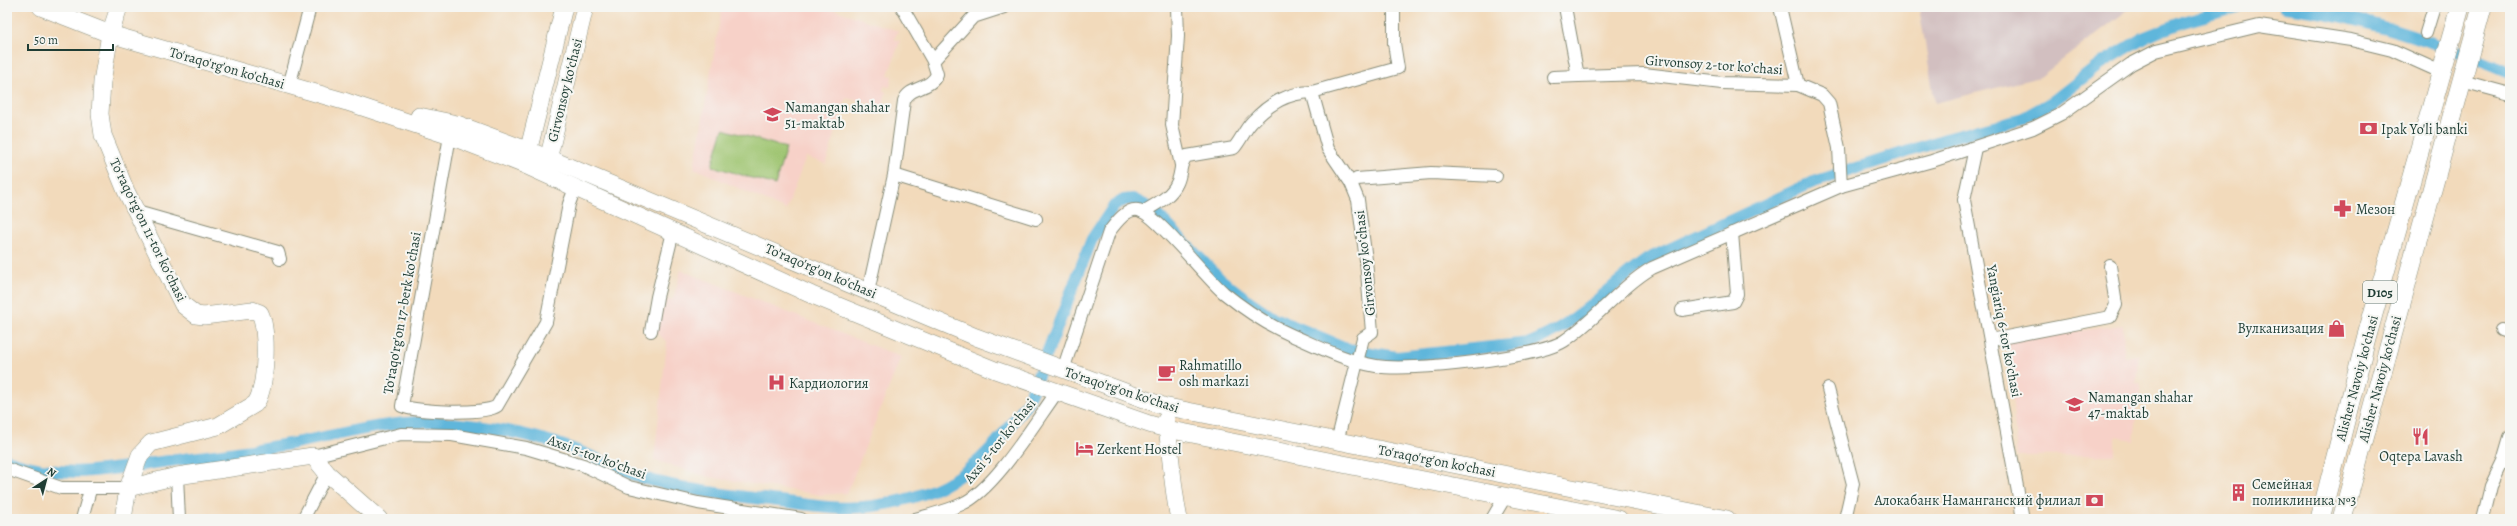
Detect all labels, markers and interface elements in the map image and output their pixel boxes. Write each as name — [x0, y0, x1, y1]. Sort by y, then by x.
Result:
scale bar — [28, 26, 113, 52]
text: 50 m — [34, 32, 58, 48]
street label: Girvonsoy koʻchasi — [543, 36, 587, 144]
street label: To'raqo'rg'on ko'chasi — [167, 42, 287, 94]
street label: Girvonsoy 2-tor koʼchasi — [1645, 51, 1784, 79]
place label: Namangan shahar 51-maktab — [785, 98, 891, 133]
school or university icon: Namangan shahar 51-maktab — [762, 105, 782, 125]
bank icon: Ipak Yo'li banki — [2358, 119, 2378, 139]
place label: Ipak Yo'li banki — [2381, 120, 2468, 139]
street label: Toʻraqoʻrgʻon 11-tor koʻchasi — [105, 155, 191, 305]
pharmacy icon: Мезон — [2333, 199, 2353, 219]
place label: Мезон — [2356, 200, 2395, 219]
street label: Girvonsoy koʻchasi — [1350, 209, 1380, 317]
street label: To'raqo'rg'on 17-berk koʼchasi — [378, 230, 426, 396]
street label: To'raqo'rg'on ko'chasi — [762, 239, 880, 303]
street label: Yangiаriq 6-tor koʼchasi — [1982, 262, 2026, 399]
road number: D105 — [2363, 281, 2397, 303]
street label: Alisher Navoiy ko'chasi — [2331, 313, 2383, 444]
street label: Alisher Navoiy koʻchasi — [2354, 314, 2406, 445]
shop icon: Вулканизация — [2327, 318, 2347, 338]
place label: Вулканизация — [2237, 319, 2324, 338]
place label: Rahmatillo osh markazi — [1179, 356, 1249, 391]
street label: To'raqo'rg'on ko'chasi — [1062, 363, 1182, 417]
cafe icon: Rahmatillo osh markazi — [1156, 363, 1176, 383]
hospital icon: Кардиология — [766, 373, 786, 393]
place label: Кардиология — [789, 374, 869, 393]
place label: Namangan shahar 47-maktab — [2088, 388, 2194, 423]
street label: Аxsi 5-tor koʼchasi — [959, 395, 1040, 488]
school or university icon: Namangan shahar 47-maktab — [2065, 395, 2085, 415]
restaurant icon: Oqtepa Lavash — [2411, 426, 2431, 446]
street label: Аxsi 5-tor koʼchasi — [544, 430, 649, 484]
hotel icon: Zerkent Hostel — [1074, 439, 1094, 459]
place label: Zerkent Hostel — [1097, 440, 1182, 459]
street label: To'raqo'rg'on ko'chasi — [1377, 440, 1497, 482]
place label: Oqtepa Lavash — [2379, 447, 2463, 466]
north arrow — [26, 460, 66, 500]
text: N — [44, 464, 59, 481]
place label: Семейная поликлиника №3 — [2252, 475, 2357, 510]
building icon: Семейная поликлиника №3 — [2229, 482, 2249, 502]
bank icon: Алокабанк Наманганский филиал — [2084, 490, 2104, 510]
place label: Алокабанк Наманганский филиал — [1873, 491, 2081, 510]

